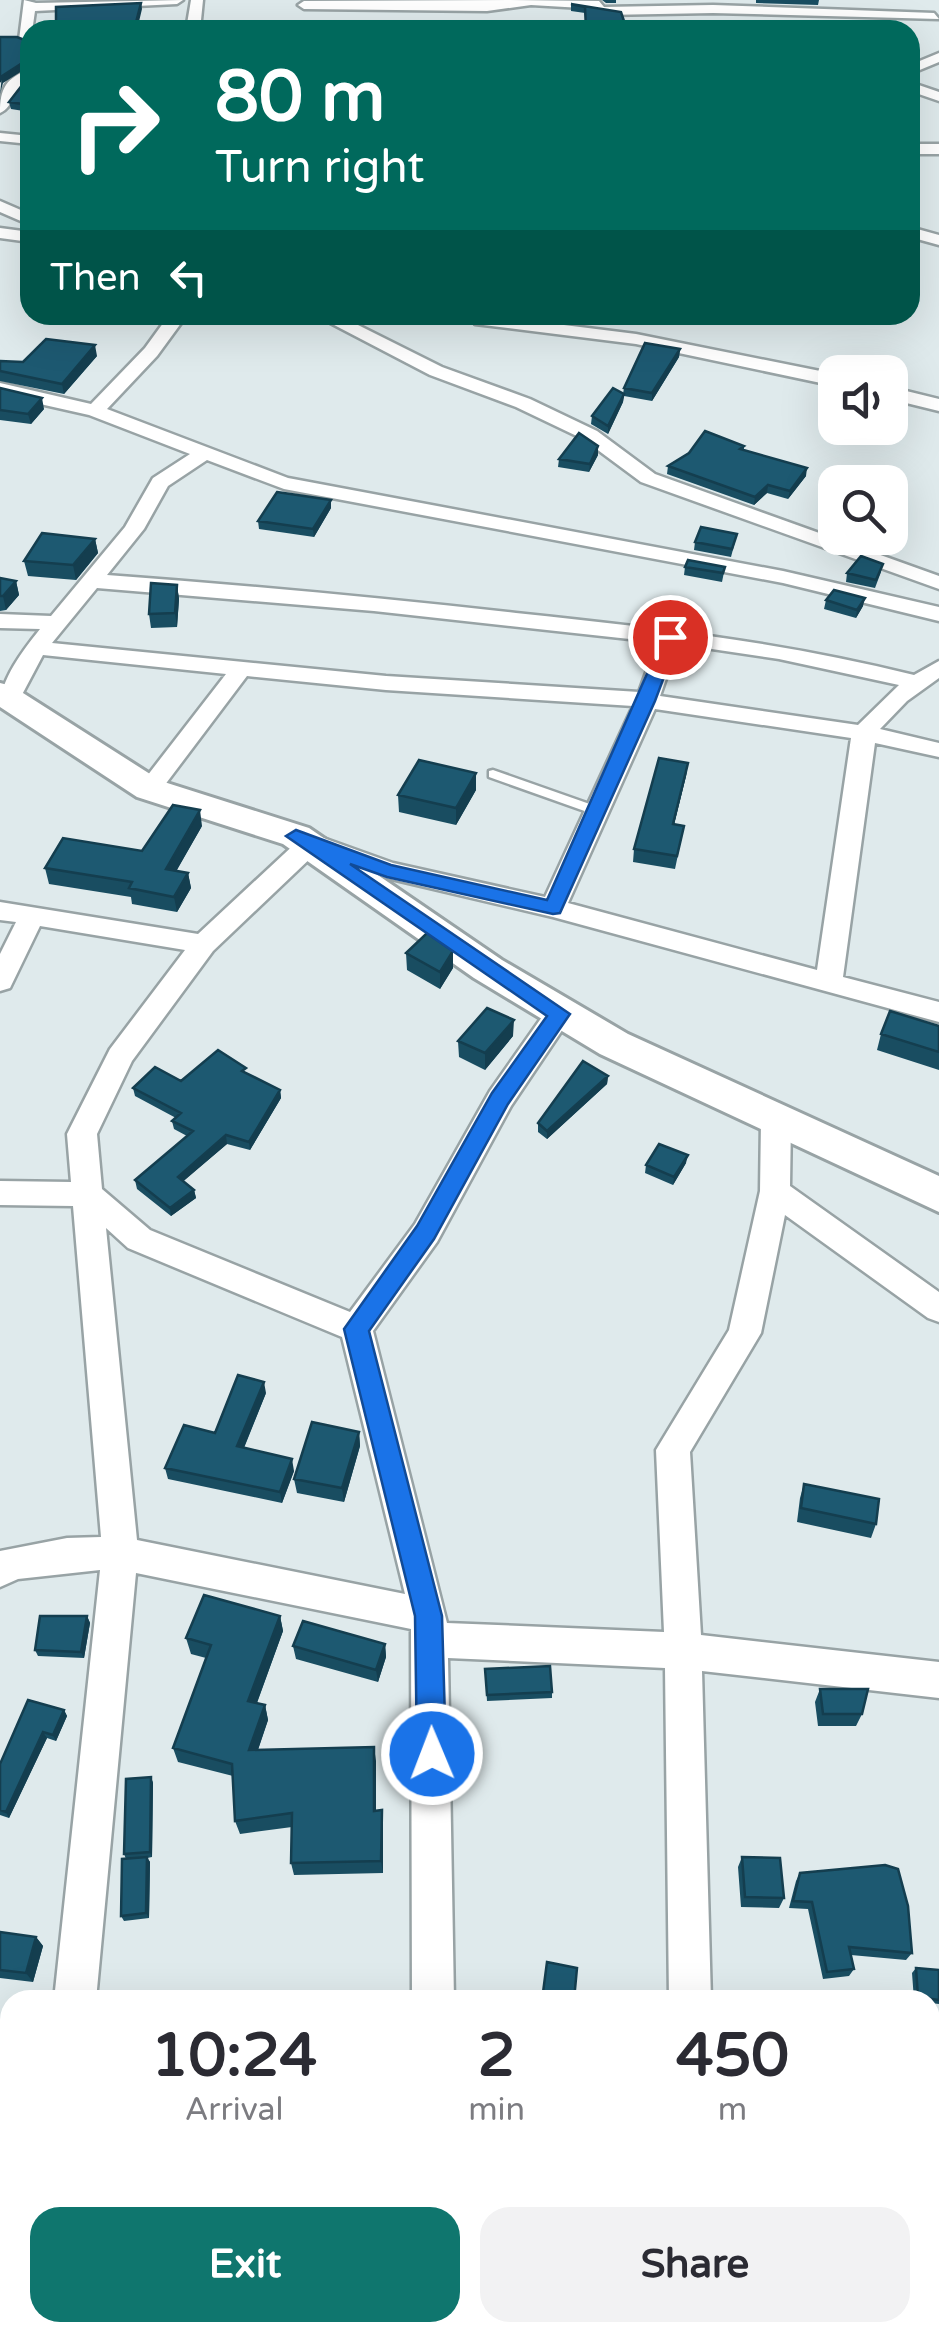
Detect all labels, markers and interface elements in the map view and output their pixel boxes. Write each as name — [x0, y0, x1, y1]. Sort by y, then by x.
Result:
text: 80 m — [215, 56, 385, 140]
icon: right — [50, 60, 180, 190]
text: Turn right — [215, 141, 424, 195]
icon: left — [161, 250, 216, 305]
text: Then — [50, 255, 141, 301]
map controls — [818, 355, 908, 555]
button: sound — [818, 355, 908, 445]
button: search — [818, 465, 908, 555]
pin — [628, 595, 713, 680]
icon: arrive — [643, 610, 698, 665]
position arrow — [380, 1702, 484, 1806]
text: 10:24 — [151, 2020, 317, 2092]
text: 2 — [478, 2020, 515, 2092]
text: 450 — [676, 2020, 789, 2092]
text: Arrival — [185, 2091, 284, 2129]
text: min — [468, 2091, 525, 2129]
text: m — [718, 2091, 747, 2129]
button: Exit — [30, 2207, 460, 2322]
button: Share — [480, 2207, 910, 2322]

